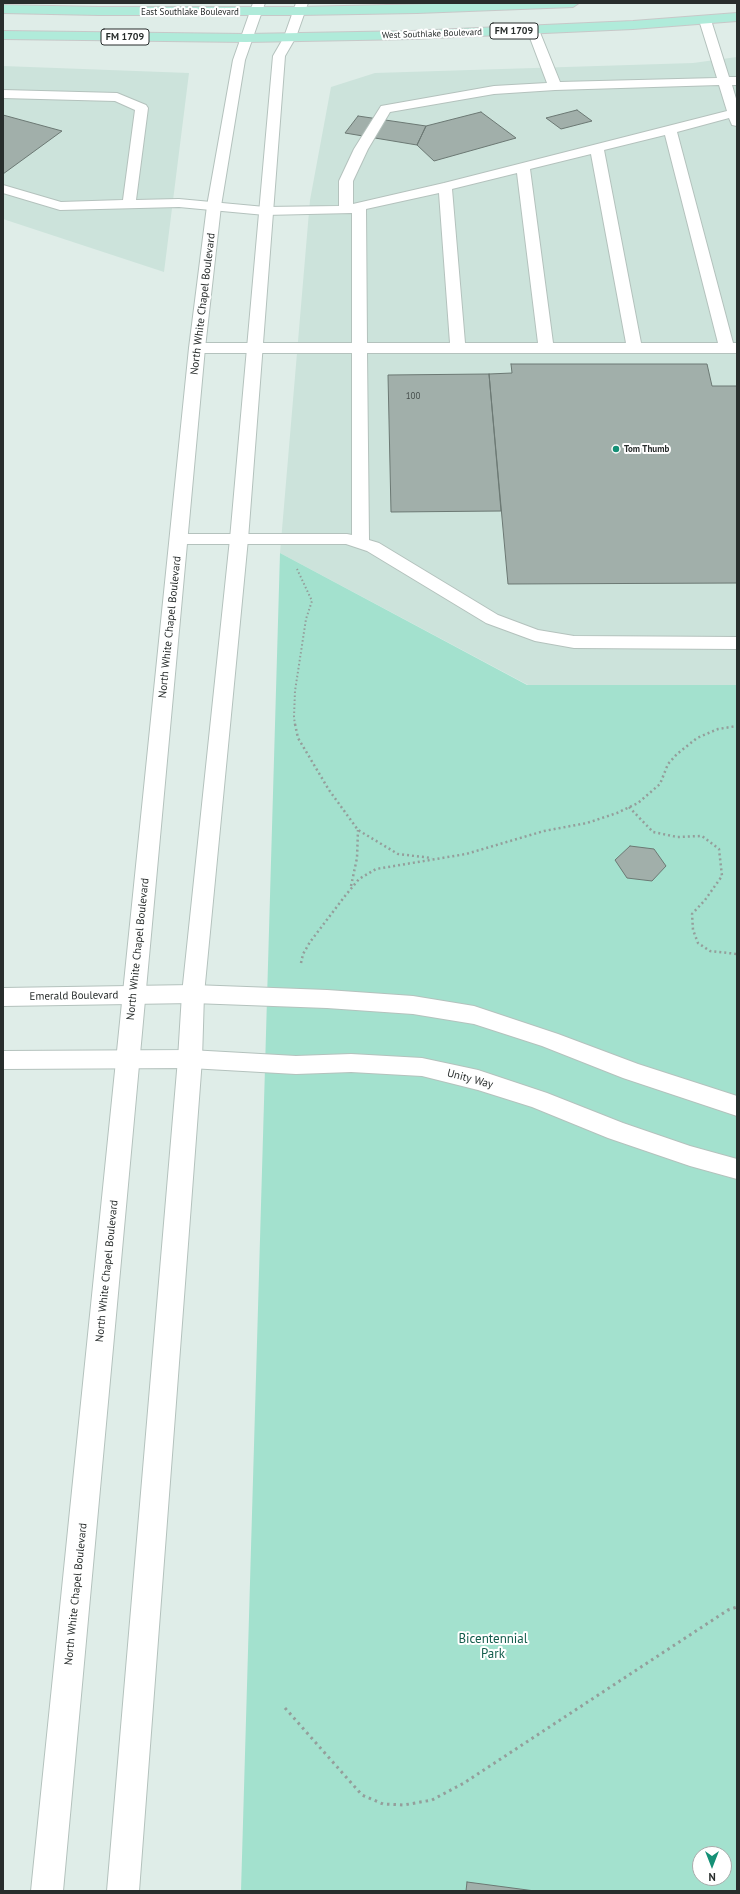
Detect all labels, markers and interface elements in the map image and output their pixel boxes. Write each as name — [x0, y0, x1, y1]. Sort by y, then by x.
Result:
street label: East Southlake Boulevard — [141, 7, 239, 17]
road number: FM 1709 — [490, 23, 538, 39]
street label: West Southlake Boulevard — [382, 27, 482, 41]
road number: FM 1709 — [101, 29, 149, 45]
street label: North White Chapel Boulevard — [188, 232, 218, 376]
house number: 100 — [406, 391, 420, 401]
marker: Tom Thumb — [611, 444, 621, 454]
place label: Tom Thumb — [624, 444, 669, 454]
street label: North White Chapel Boulevard — [156, 555, 184, 699]
street label: North White Chapel Boulevard — [124, 877, 152, 1021]
street label: Emerald Boulevard — [29, 989, 119, 1003]
street label: Unity Way — [446, 1067, 494, 1091]
street label: North White Chapel Boulevard — [93, 1199, 121, 1343]
street label: North White Chapel Boulevard — [62, 1522, 90, 1666]
park label: Bicentennial Park — [458, 1631, 528, 1662]
north arrow — [692, 1846, 732, 1886]
text: N — [708, 1870, 716, 1884]

